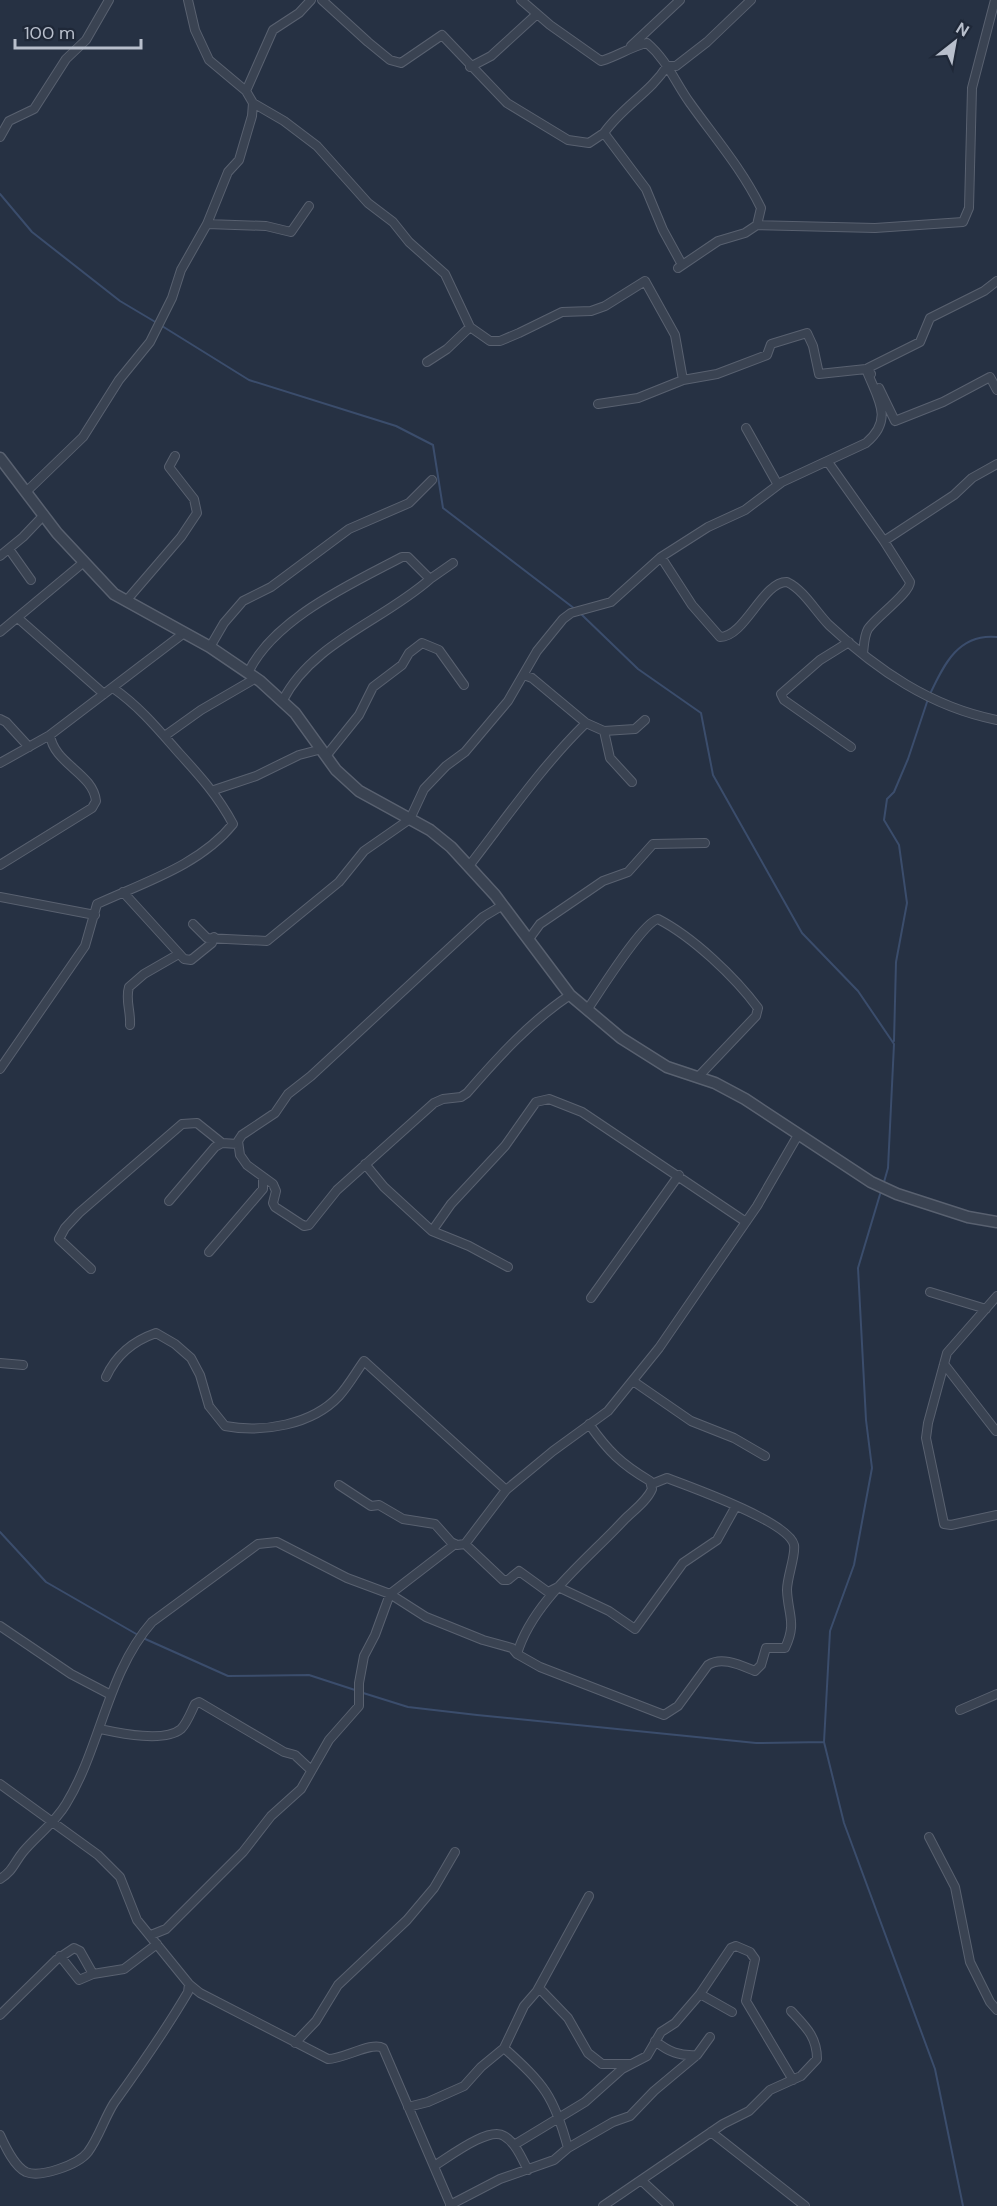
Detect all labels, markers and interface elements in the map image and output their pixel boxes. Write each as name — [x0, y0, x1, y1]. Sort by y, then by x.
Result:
scale bar — [15, 12, 141, 50]
north arrow — [925, 12, 985, 72]
text: N — [952, 18, 973, 42]
text: 100 m — [24, 21, 75, 45]

